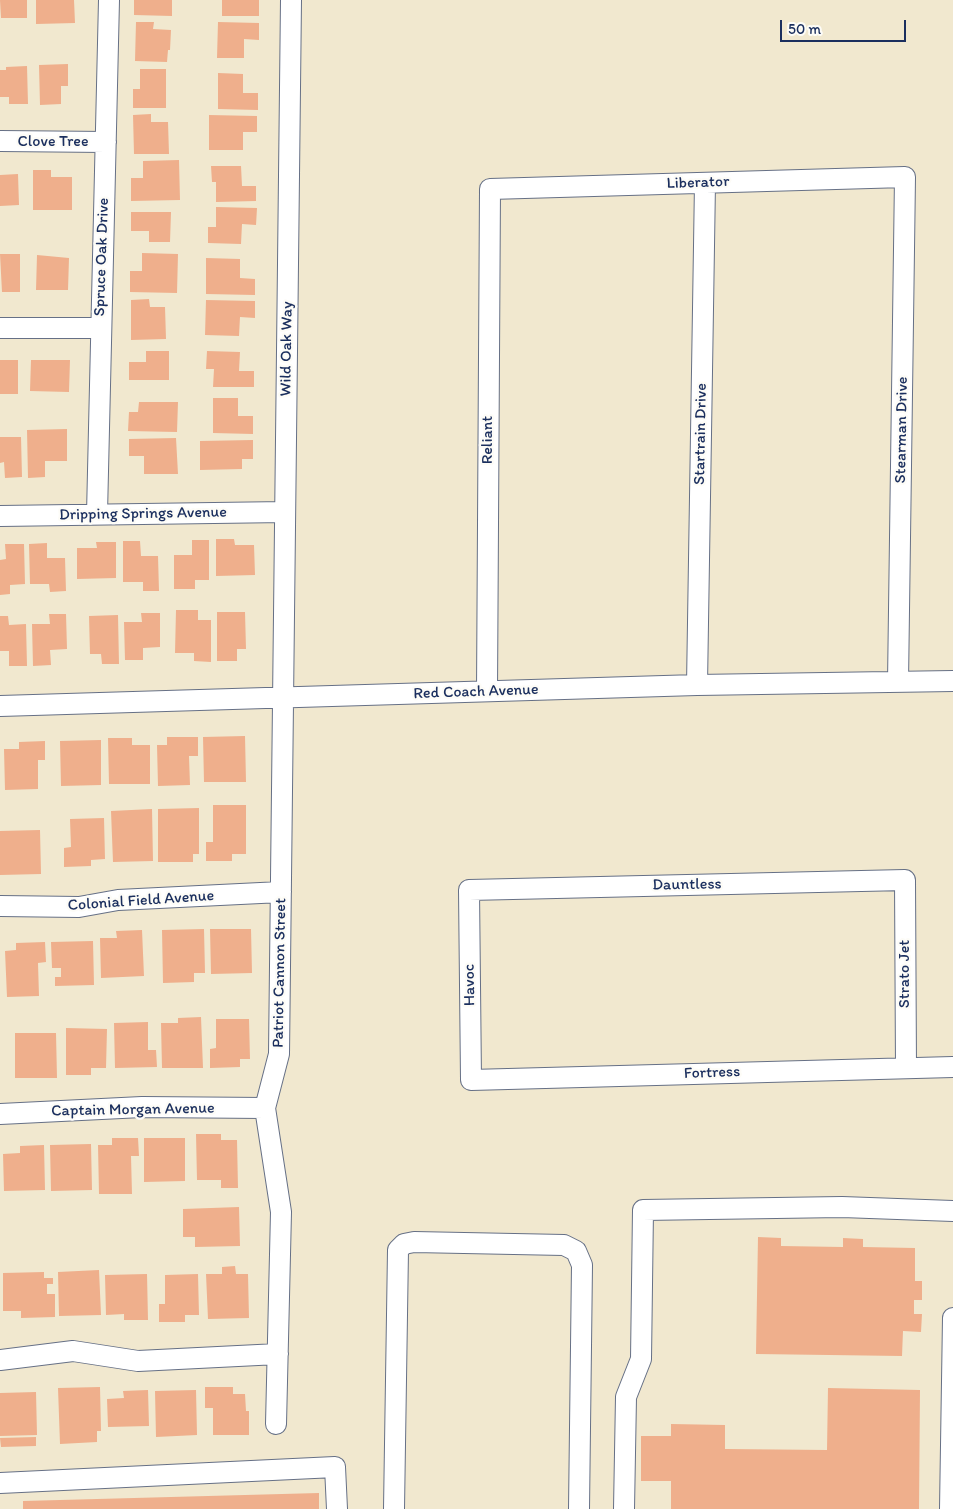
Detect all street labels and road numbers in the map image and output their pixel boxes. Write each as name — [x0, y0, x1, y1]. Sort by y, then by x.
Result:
street label: Clove Tree — [17, 132, 89, 152]
street label: Liberator — [666, 172, 730, 194]
street label: Spruce Oak Drive — [90, 197, 114, 317]
street label: Wild Oak Way — [277, 301, 297, 397]
street label: Stearman Drive — [891, 376, 913, 484]
street label: Startrain Drive — [691, 383, 711, 485]
street label: Reliant — [478, 416, 498, 464]
street label: Dripping Springs Avenue — [59, 503, 227, 525]
street label: Red Coach Avenue — [413, 680, 539, 704]
street label: Dauntless — [652, 875, 722, 895]
street label: Colonial Field Avenue — [67, 886, 215, 916]
street label: Patriot Cannon Street — [269, 898, 291, 1048]
street label: Strato Jet — [895, 940, 915, 1008]
street label: Havoc — [460, 964, 480, 1006]
street label: Fortress — [683, 1062, 741, 1084]
street label: Captain Morgan Avenue — [51, 1099, 215, 1121]

